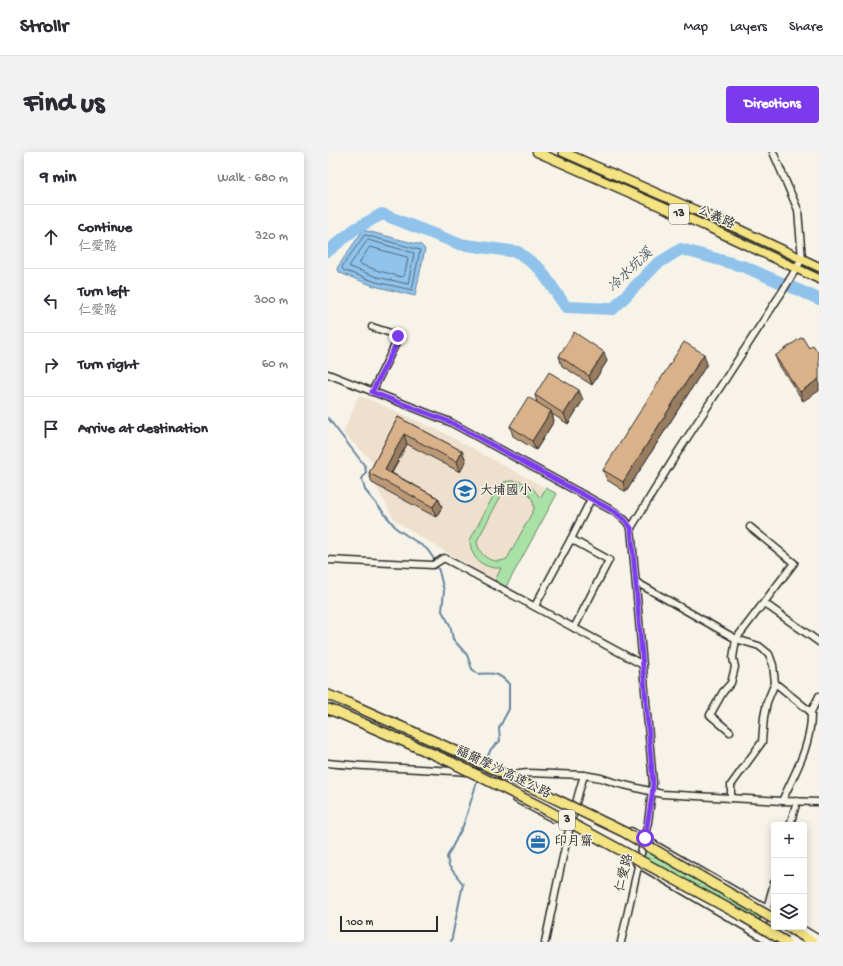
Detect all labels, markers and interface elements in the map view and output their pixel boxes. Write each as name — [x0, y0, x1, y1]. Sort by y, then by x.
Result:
text: Strollr — [20, 16, 68, 39]
text: Map — [684, 19, 708, 36]
text: Layers — [730, 19, 767, 36]
text: Share — [789, 19, 823, 36]
button: Directions — [726, 86, 819, 123]
text: Find us — [24, 88, 104, 121]
text: 9 min — [40, 168, 76, 188]
text: Walk · 680 m — [217, 171, 288, 186]
street label: 公義路 — [695, 202, 737, 233]
road number: 13 — [669, 204, 689, 224]
text: Continue — [78, 219, 132, 237]
icon: ahead — [40, 226, 62, 248]
text: 320 m — [255, 229, 288, 244]
text: 仁愛路 — [78, 240, 117, 255]
water label: 冷水坑溪 — [604, 244, 658, 297]
text: Turn left — [78, 283, 129, 301]
icon: left — [40, 290, 62, 312]
text: 300 m — [254, 293, 288, 308]
text: 仁愛路 — [78, 304, 117, 319]
route end — [389, 327, 407, 345]
icon: right — [40, 354, 62, 376]
text: Turn right — [78, 356, 138, 374]
text: 60 m — [262, 357, 288, 372]
icon: arrive — [40, 418, 62, 440]
text: Arrive at destination — [78, 420, 208, 438]
school or university icon: 大埔國小 — [452, 478, 478, 504]
place label: 大埔國小 — [480, 483, 532, 499]
street label: 福爾摩沙高速公路 — [453, 743, 553, 803]
road number: 3 — [559, 810, 575, 830]
map controls — [771, 822, 807, 930]
button: + — [771, 822, 807, 858]
office icon: 印月齋 — [525, 829, 551, 855]
route start — [636, 829, 654, 847]
place label: 印月齋 — [554, 834, 593, 850]
street label: 仁愛路 — [612, 852, 637, 894]
button: − — [771, 858, 807, 894]
button: layers — [771, 894, 807, 930]
scale bar — [340, 914, 438, 933]
text: 100 m — [346, 917, 373, 929]

